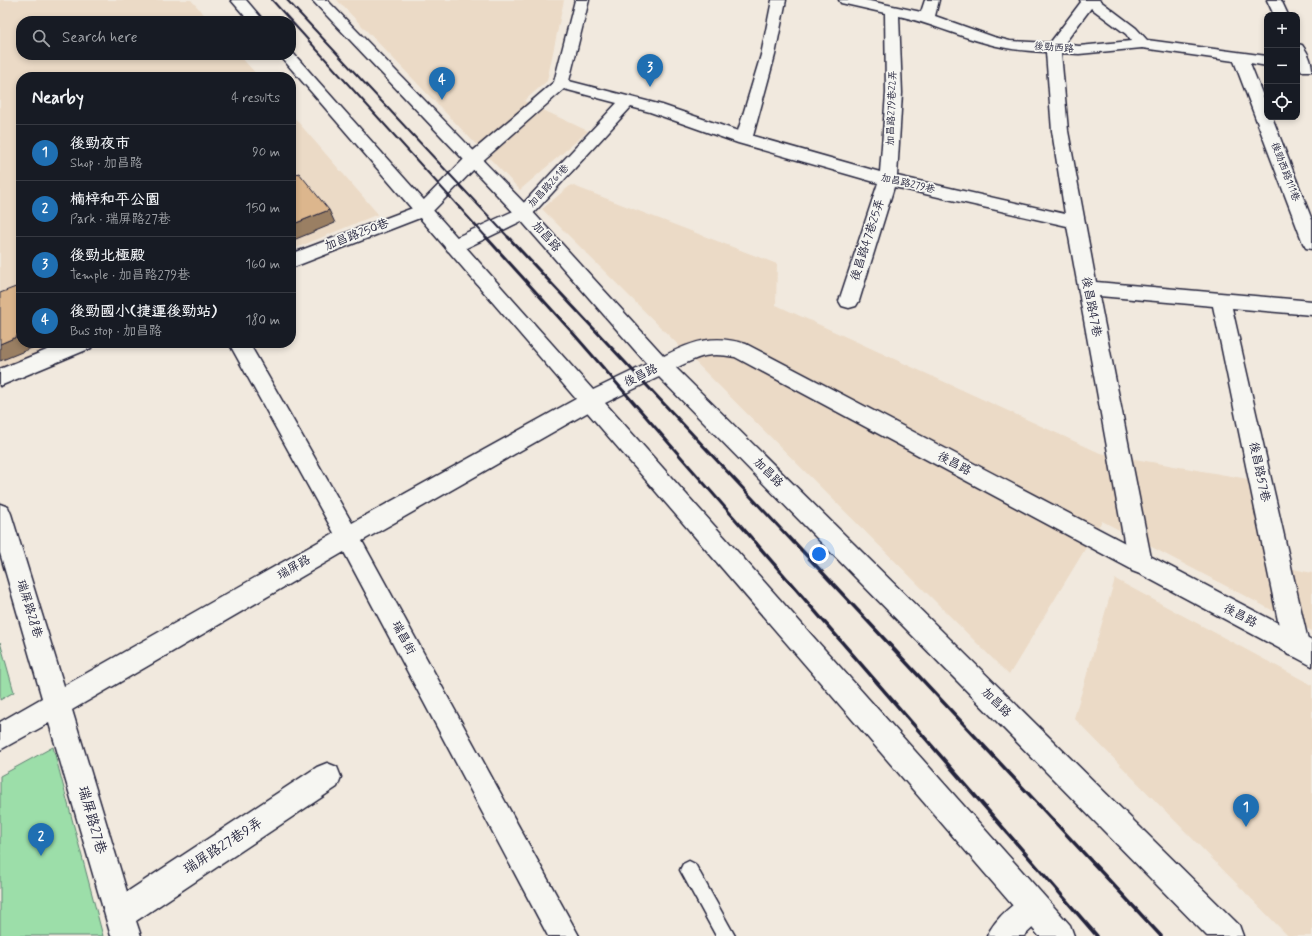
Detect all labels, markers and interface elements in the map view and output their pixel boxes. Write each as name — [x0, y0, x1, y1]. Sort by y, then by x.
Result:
map controls — [1264, 12, 1300, 120]
button: + — [1264, 12, 1300, 48]
search box — [16, 16, 296, 60]
icon: search — [30, 27, 52, 49]
text: Search here — [62, 28, 138, 48]
street label: 後勁西路 — [1034, 40, 1074, 56]
button: − — [1264, 48, 1300, 84]
pin: 3 — [637, 54, 663, 87]
pin: 4 — [429, 67, 455, 100]
street label: 加昌路279巷22弄 — [884, 70, 900, 146]
button: locate — [1264, 84, 1300, 120]
text: Nearby — [32, 87, 84, 109]
text: 4 results — [231, 90, 280, 107]
text: 後勁夜市 — [70, 134, 130, 154]
street label: 後勁西路111巷 — [1268, 140, 1303, 205]
text: 1 — [42, 144, 48, 161]
text: 90 m — [252, 144, 280, 161]
text: Shop · 加昌路 — [70, 155, 143, 172]
street label: 加昌路261巷 — [526, 161, 573, 210]
street label: 加昌路279巷 — [880, 171, 937, 197]
text: 楠梓和平公園 — [70, 190, 160, 210]
street label: 後昌路47巷25弄 — [847, 197, 889, 283]
text: 2 — [42, 200, 48, 217]
text: 150 m — [246, 200, 280, 217]
text: Park · 瑞屏路27巷 — [70, 211, 171, 228]
street label: 加昌路250巷 — [323, 215, 391, 255]
street label: 加昌路 — [528, 218, 564, 256]
text: 後勁北極殿 — [70, 246, 145, 266]
text: 3 — [42, 256, 48, 273]
text: 160 m — [245, 256, 280, 273]
text: Temple · 加昌路279巷 — [70, 267, 190, 284]
street label: 後昌路47巷 — [1077, 276, 1105, 338]
text: 後勁國小(捷運後勁站) — [70, 302, 217, 322]
text: 4 — [41, 312, 49, 329]
text: 180 m — [245, 312, 280, 329]
text: Bus stop · 加昌路 — [70, 323, 162, 340]
street label: 後昌路 — [621, 361, 661, 391]
street label: 後昌路57巷 — [1245, 440, 1273, 504]
street label: 後昌路 — [934, 448, 974, 480]
street label: 加昌路 — [750, 455, 786, 491]
your location — [809, 544, 829, 564]
street label: 瑞屏路 — [274, 552, 314, 584]
street label: 瑞屏路28巷 — [13, 578, 45, 640]
street label: 後昌路 — [1220, 600, 1260, 632]
street label: 瑞昌街 — [387, 618, 419, 658]
street label: 加昌路 — [978, 685, 1014, 721]
street label: 瑞屏路27巷 — [73, 783, 111, 857]
pin: 1 — [1233, 794, 1259, 827]
street label: 瑞屏路27巷9弄 — [179, 814, 266, 879]
pin: 2 — [28, 823, 54, 856]

